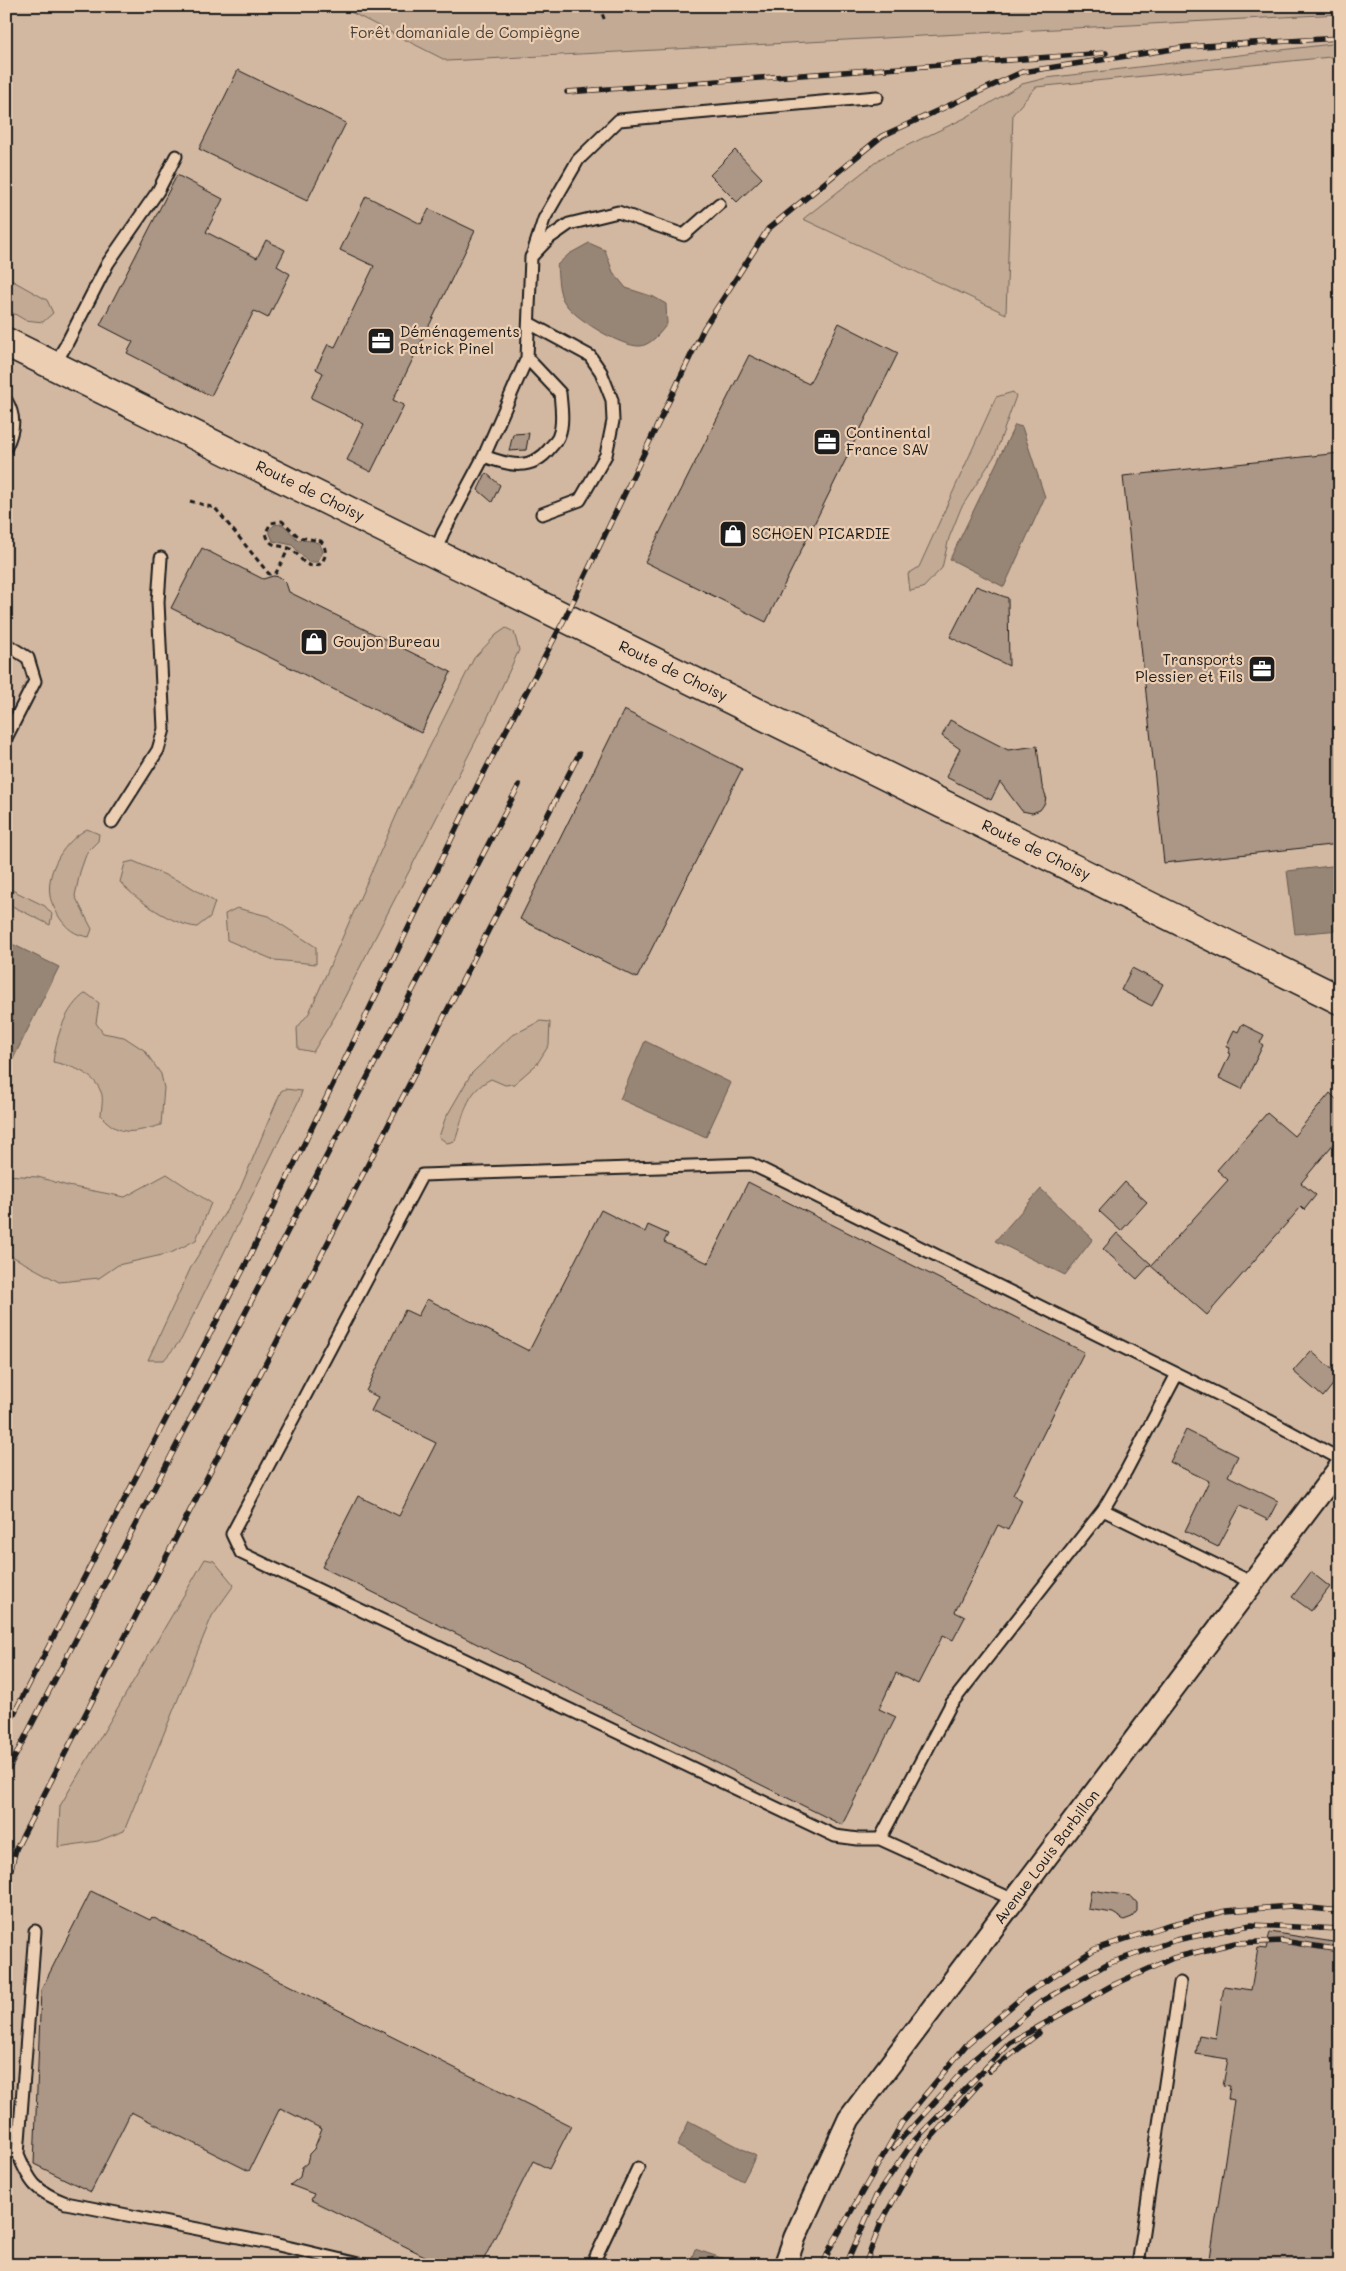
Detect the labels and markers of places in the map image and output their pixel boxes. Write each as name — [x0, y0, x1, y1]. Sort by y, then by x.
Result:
place label: Déménagements Patrick Pinel — [400, 321, 520, 358]
office icon: Déménagements Patrick Pinel — [366, 326, 396, 356]
place label: Continental France SAV — [846, 422, 931, 459]
office icon: Continental France SAV — [812, 427, 842, 457]
shop icon: SCHOEN PICARDIE — [718, 519, 748, 549]
place label: SCHOEN PICARDIE — [752, 523, 891, 543]
shop icon: Goujon Bureau — [299, 627, 329, 657]
place label: Goujon Bureau — [333, 631, 440, 651]
place label: Transports Plessier et Fils — [1135, 649, 1243, 686]
office icon: Transports Plessier et Fils — [1247, 654, 1277, 684]

